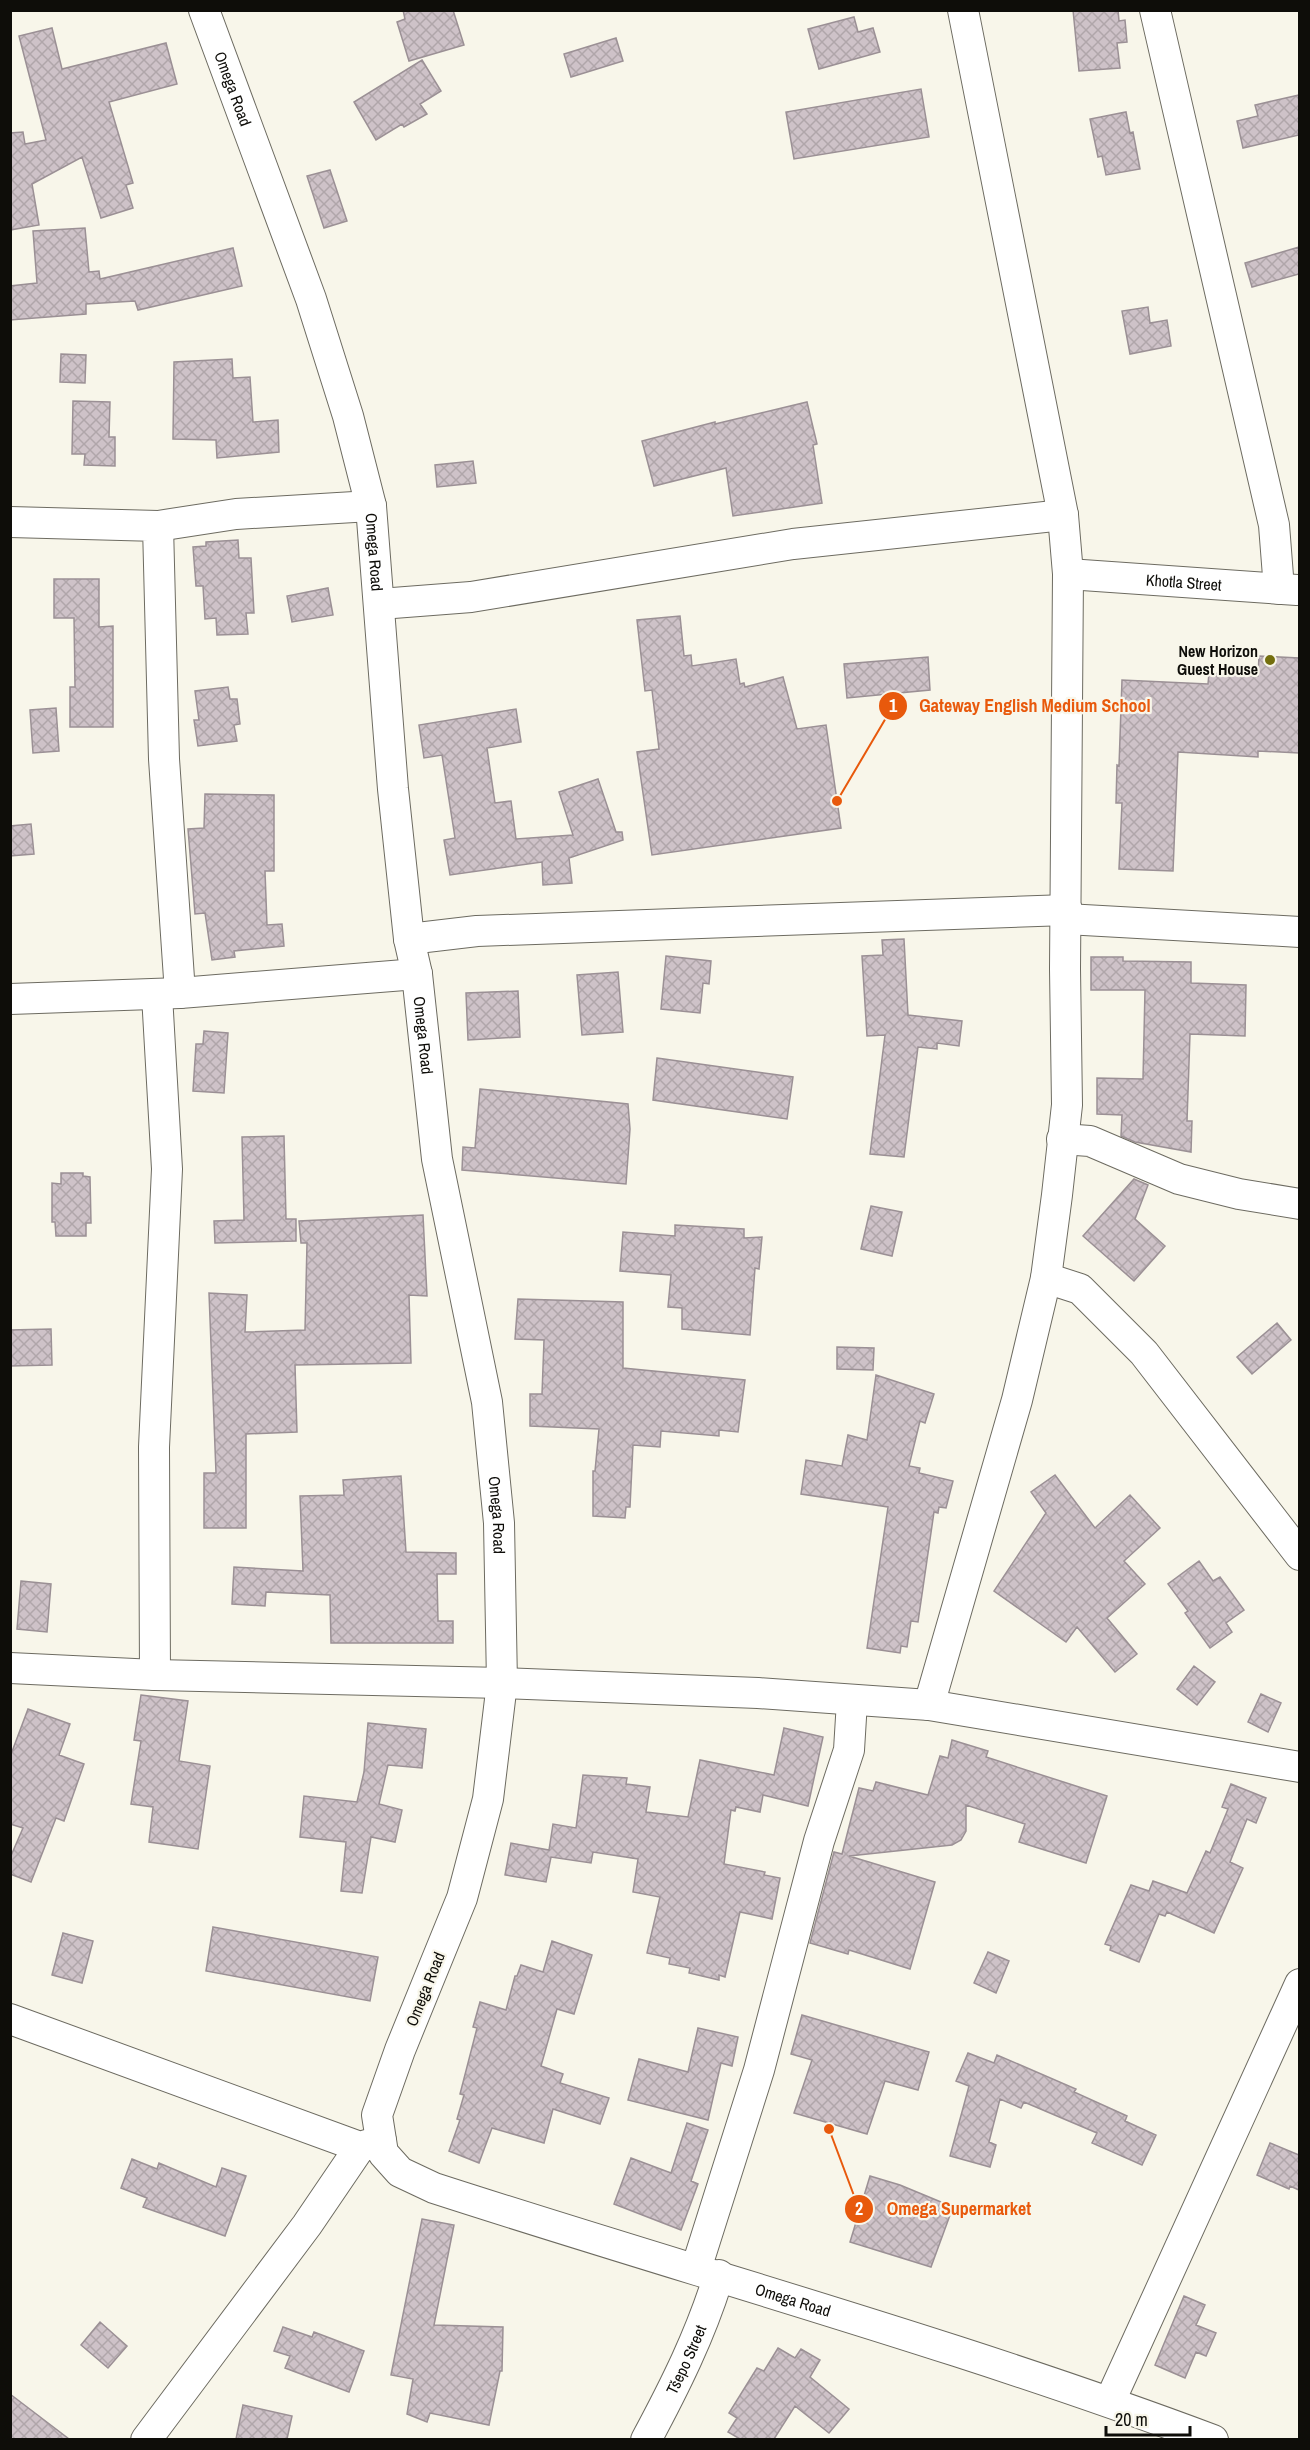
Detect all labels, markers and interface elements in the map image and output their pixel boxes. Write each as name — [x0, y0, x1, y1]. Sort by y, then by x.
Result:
street label: Omega Road — [209, 48, 257, 129]
street label: Omega Road — [361, 512, 389, 592]
street label: Khotla Street — [1145, 568, 1223, 596]
place label: New Horizon Guest House — [1177, 640, 1258, 680]
marker: New Horizon Guest House — [1263, 653, 1277, 667]
callout: Gateway English Medium School — [878, 688, 1163, 724]
text: 1 — [889, 693, 898, 718]
text: Gateway English Medium School — [919, 693, 1151, 718]
street label: Omega Road — [408, 995, 439, 1075]
street label: Omega Road — [483, 1475, 511, 1554]
street label: Omega Road — [400, 1949, 450, 2029]
callout: Omega Supermarket — [844, 2191, 1043, 2227]
text: 2 — [855, 2196, 863, 2221]
text: Omega Supermarket — [887, 2196, 1031, 2221]
street label: Omega Road — [752, 2278, 834, 2322]
street label: Tšepo Street — [661, 2321, 711, 2398]
scale bar — [1106, 2399, 1190, 2437]
text: 20 m — [1115, 2407, 1148, 2432]

